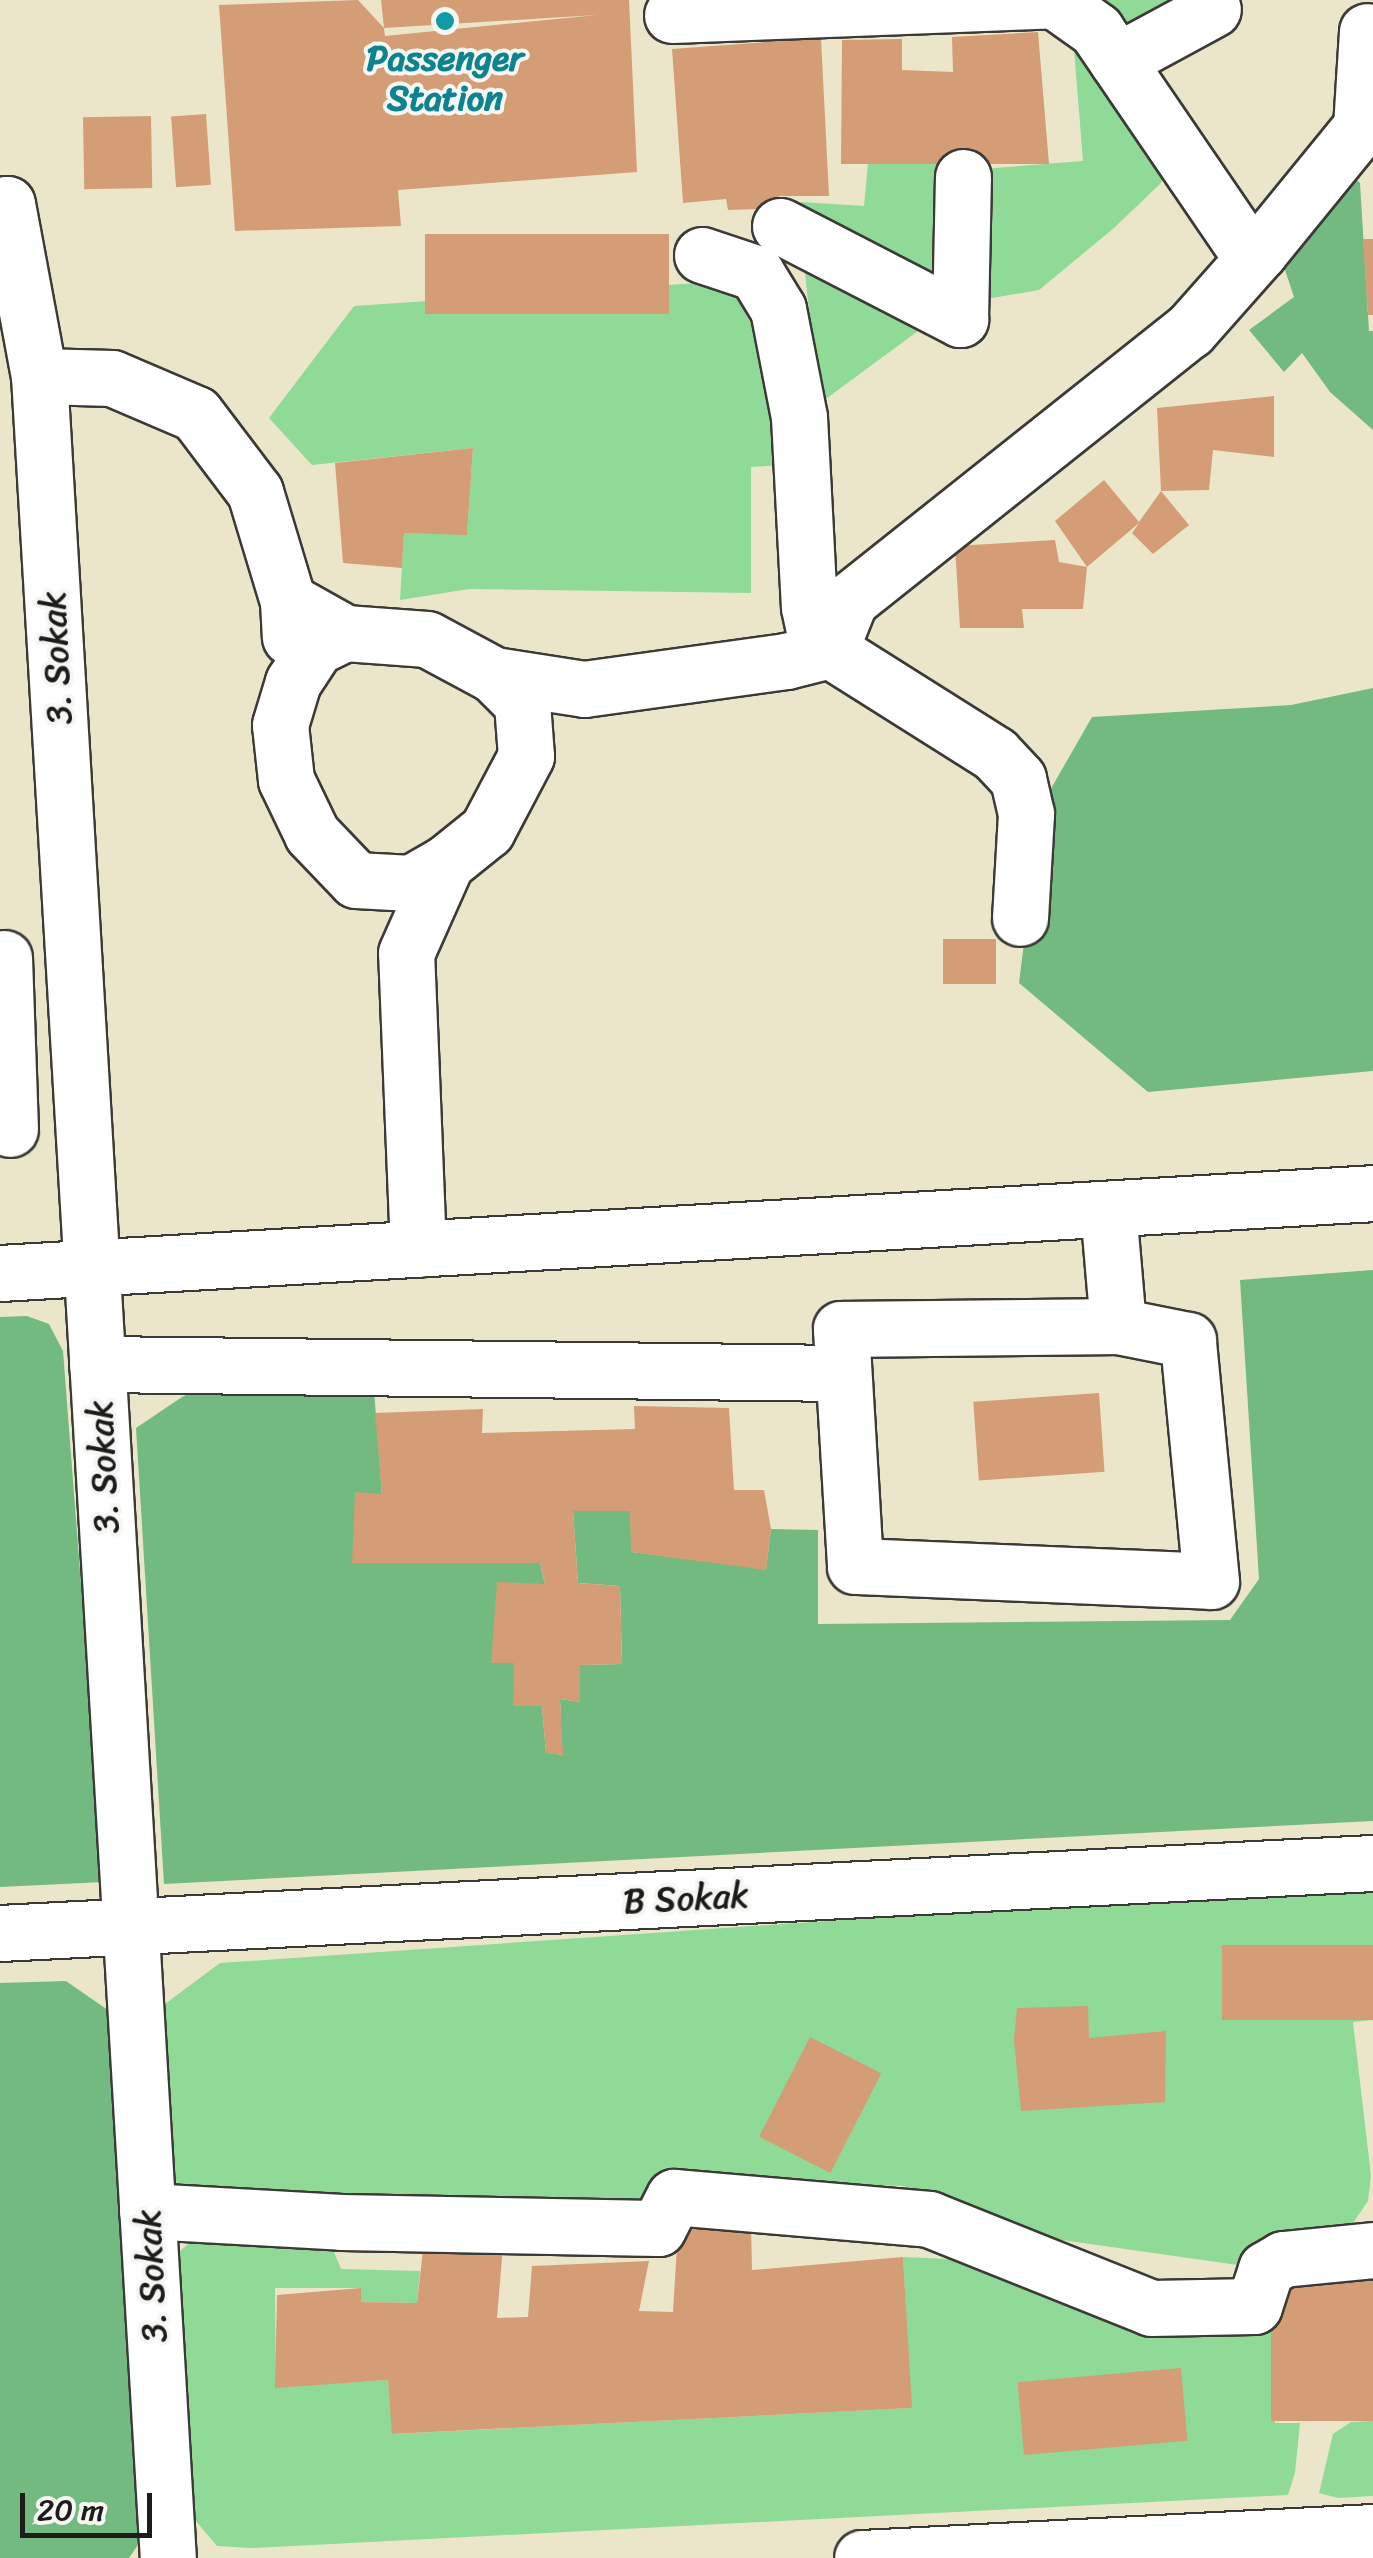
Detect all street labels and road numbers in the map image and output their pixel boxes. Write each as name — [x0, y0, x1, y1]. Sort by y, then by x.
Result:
street label: 3. Sokak — [32, 590, 80, 726]
street label: 3. Sokak — [79, 1399, 127, 1535]
street label: B Sokak — [622, 1874, 750, 1922]
street label: 3. Sokak — [127, 2208, 175, 2344]

